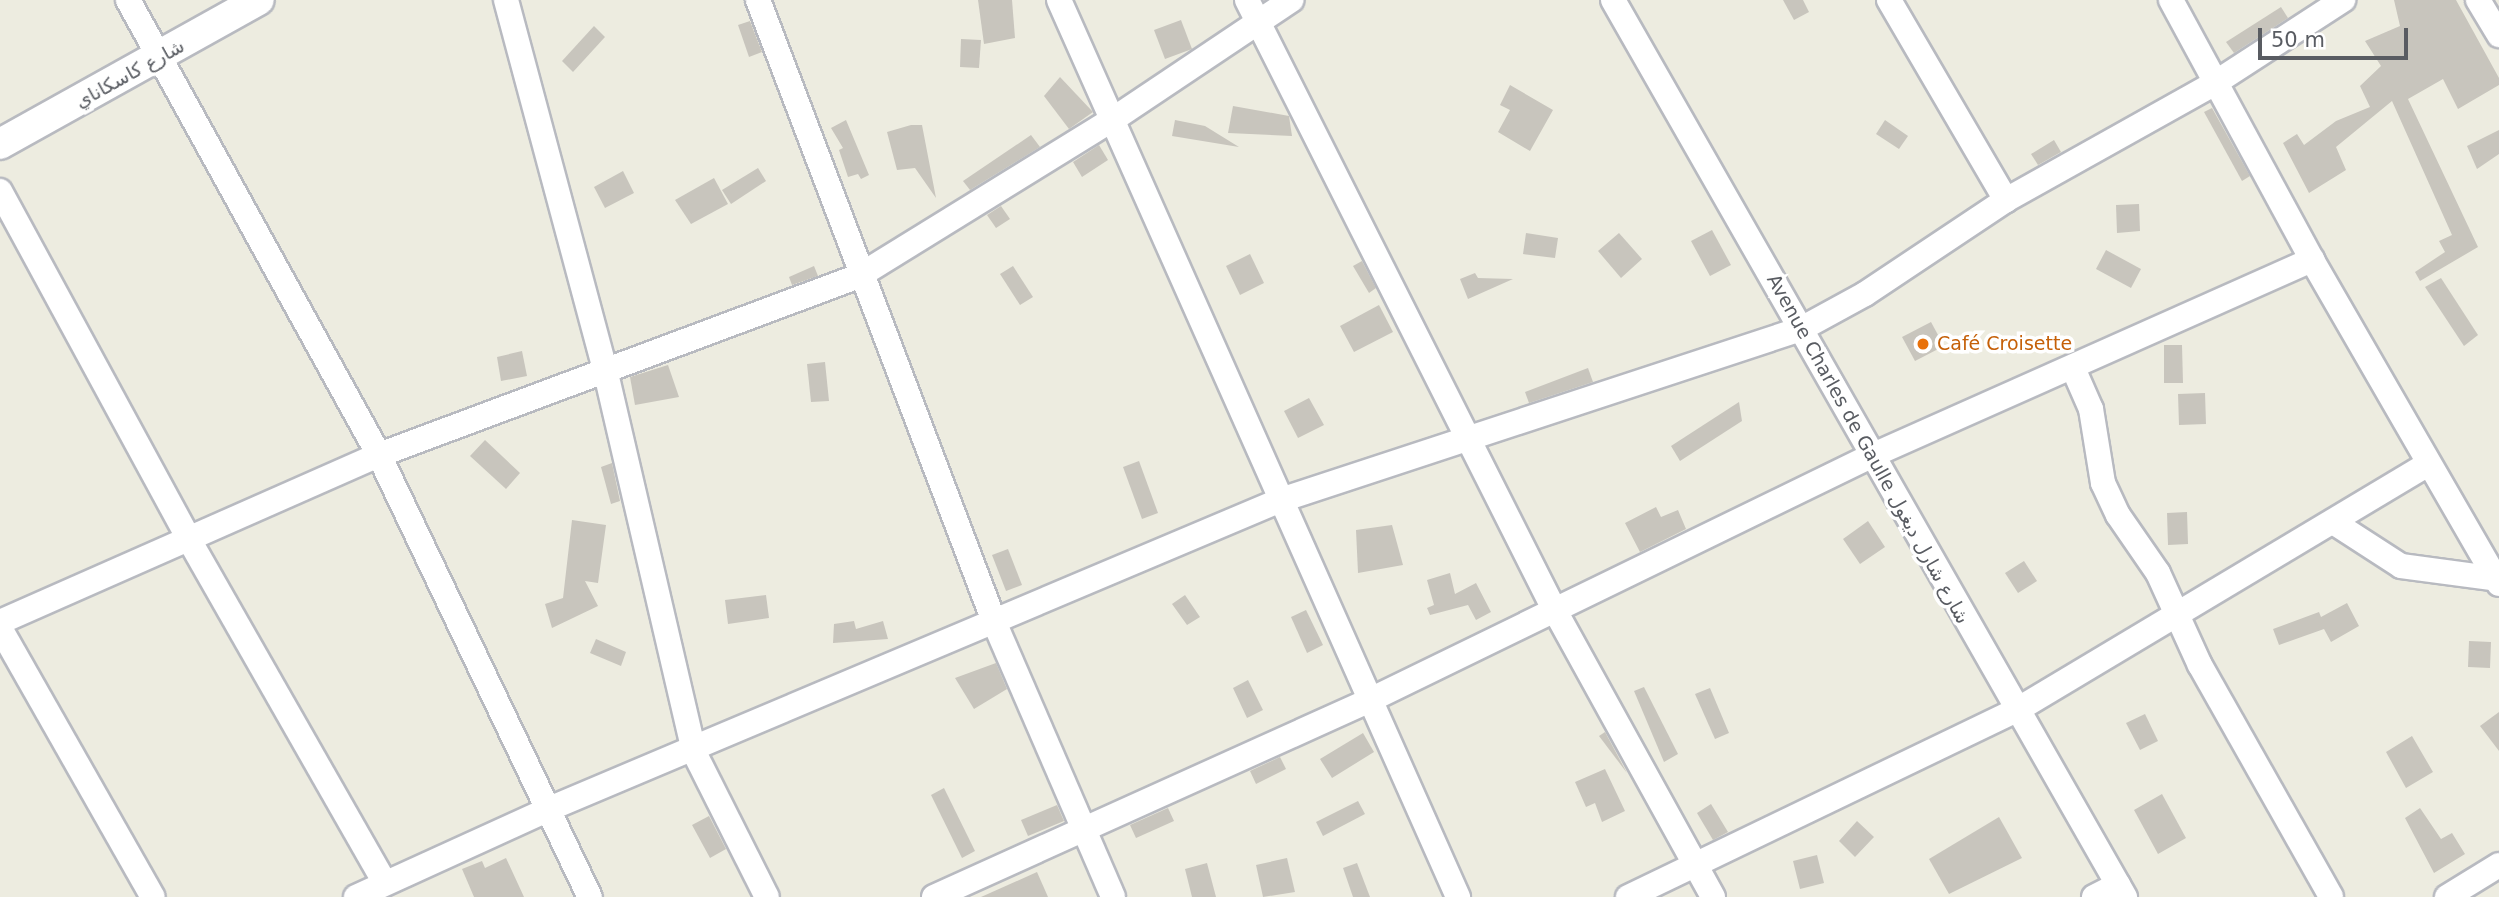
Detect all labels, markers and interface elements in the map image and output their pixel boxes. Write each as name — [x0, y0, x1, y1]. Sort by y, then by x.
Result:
scale bar — [2261, 14, 2412, 58]
text: 50 m — [2271, 28, 2325, 52]
street label: شارع كاسكاناي — [71, 35, 189, 113]
street label: Avenue Charles de Gaulle شارع شارل ديغول — [1762, 270, 1974, 628]
place label: Café Croisette — [1937, 333, 2072, 355]
marker: Café Croisette — [1915, 336, 1931, 352]

